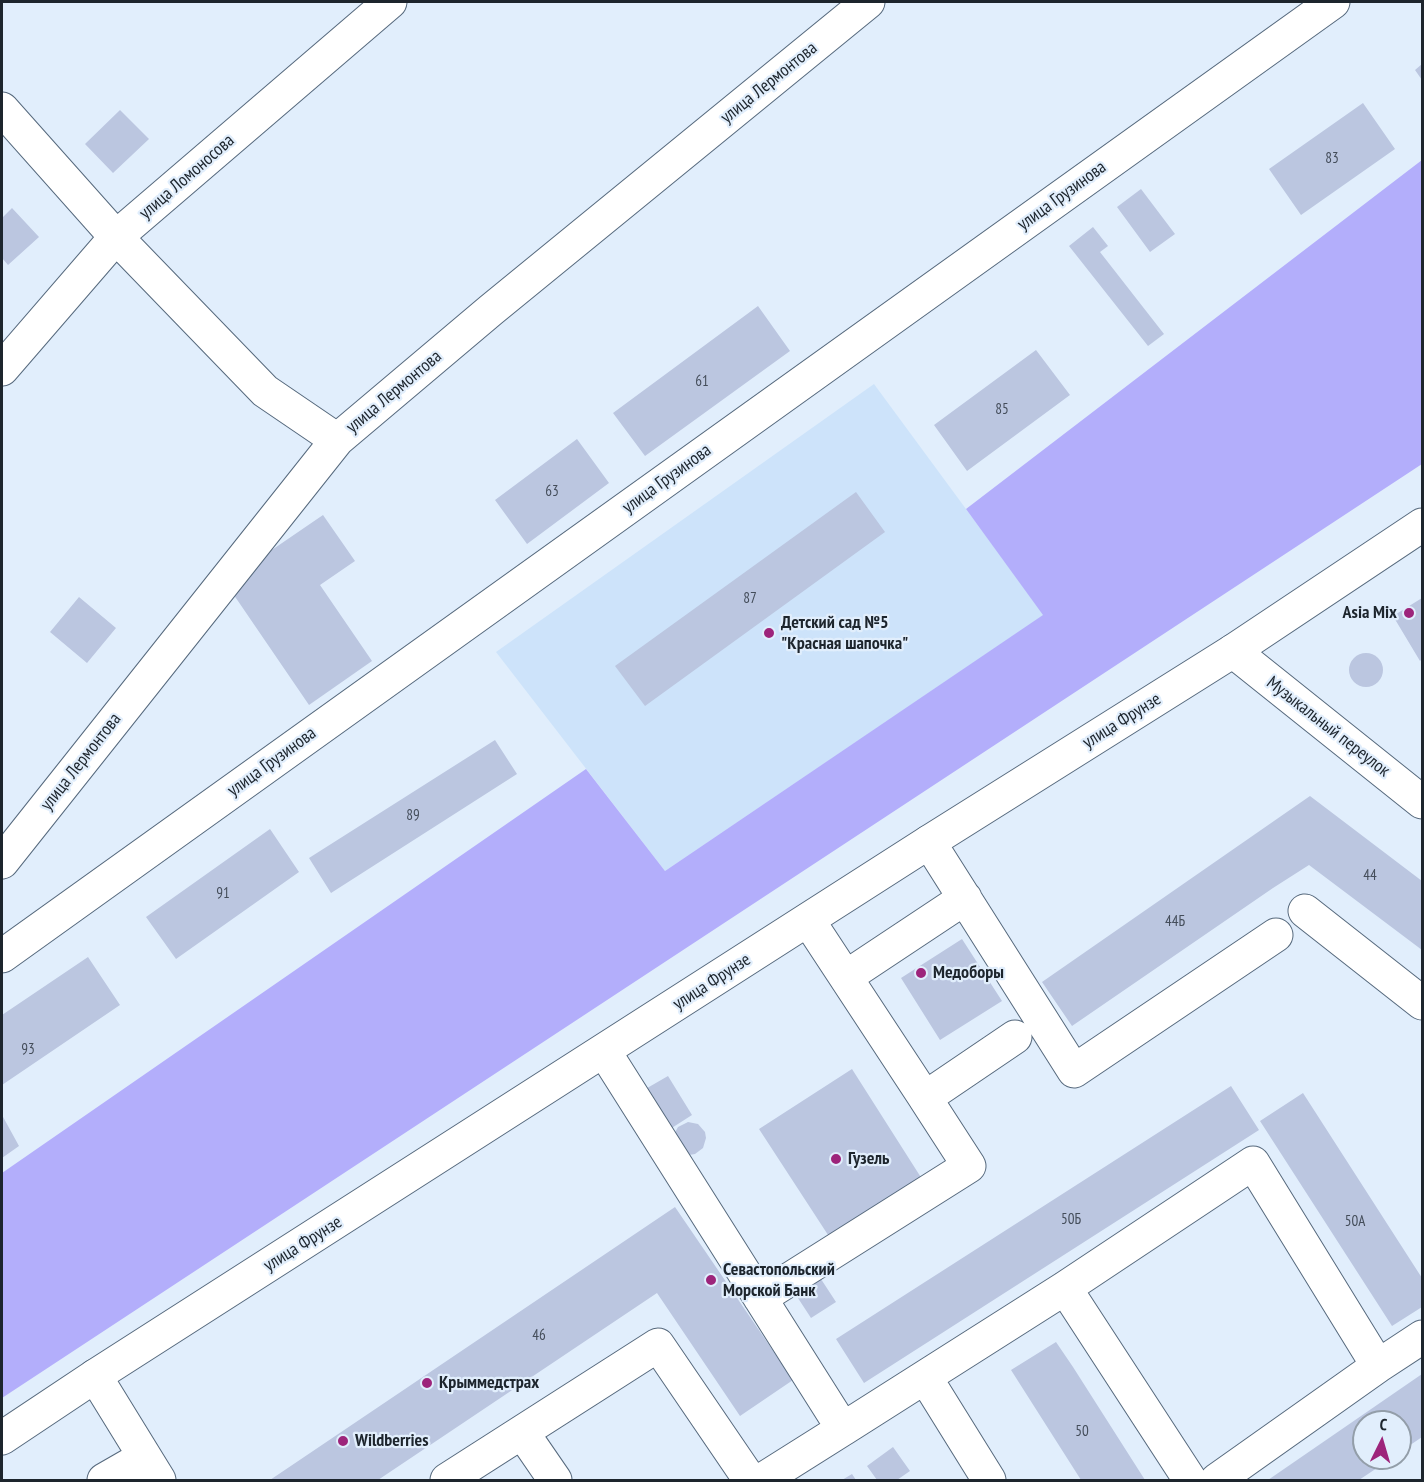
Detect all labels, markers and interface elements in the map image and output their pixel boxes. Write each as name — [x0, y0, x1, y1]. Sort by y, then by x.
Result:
street label: улица Лермонтова — [716, 38, 822, 128]
street label: улица Ломоносова — [135, 130, 239, 224]
house number: 83 — [1325, 150, 1339, 168]
street label: улица Грузинова — [1013, 157, 1111, 235]
street label: улица Лермонтова — [342, 346, 446, 438]
house number: 61 — [695, 373, 709, 391]
house number: 85 — [995, 401, 1009, 419]
street label: улица Грузинова — [618, 440, 716, 518]
house number: 63 — [545, 483, 559, 501]
house number: 87 — [743, 590, 757, 608]
place label: Asia Mix — [1343, 602, 1397, 624]
marker: Asia Mix — [1402, 606, 1416, 620]
place label: Детский сад №5 "Красная шапочка" — [781, 612, 908, 654]
marker: Детский сад №5 "Красная шапочка" — [762, 626, 776, 640]
street label: Музыкальный переулок — [1262, 672, 1394, 782]
street label: улица Фрунзе — [1079, 688, 1165, 754]
street label: улица Лермонтова — [36, 709, 126, 815]
street label: улица Грузинова — [223, 723, 321, 801]
house number: 89 — [406, 807, 420, 825]
house number: 44 — [1363, 867, 1377, 885]
house number: 91 — [216, 885, 230, 903]
house number: 44Б — [1165, 913, 1185, 931]
street label: улица Фрунзе — [669, 949, 755, 1015]
place label: Медоборы — [933, 962, 1004, 984]
marker: Медоборы — [914, 966, 928, 980]
house number: 93 — [21, 1041, 35, 1059]
place label: Гузель — [848, 1148, 889, 1170]
marker: Гузель — [829, 1152, 843, 1166]
street label: улица Фрунзе — [260, 1211, 346, 1277]
house number: 50Б — [1061, 1211, 1081, 1229]
house number: 50А — [1345, 1213, 1365, 1231]
place label: Севастопольский Морской Банк — [723, 1259, 835, 1302]
marker: Севастопольский Морской Банк — [704, 1273, 718, 1287]
house number: 46 — [532, 1327, 546, 1345]
place label: Крыммедстрах — [439, 1372, 539, 1394]
marker: Крыммедстрах — [420, 1376, 434, 1390]
north arrow — [1352, 1410, 1412, 1470]
text: С — [1379, 1414, 1388, 1434]
house number: 50 — [1075, 1423, 1089, 1441]
place label: Wildberries — [355, 1430, 429, 1452]
marker: Wildberries — [336, 1434, 350, 1448]

